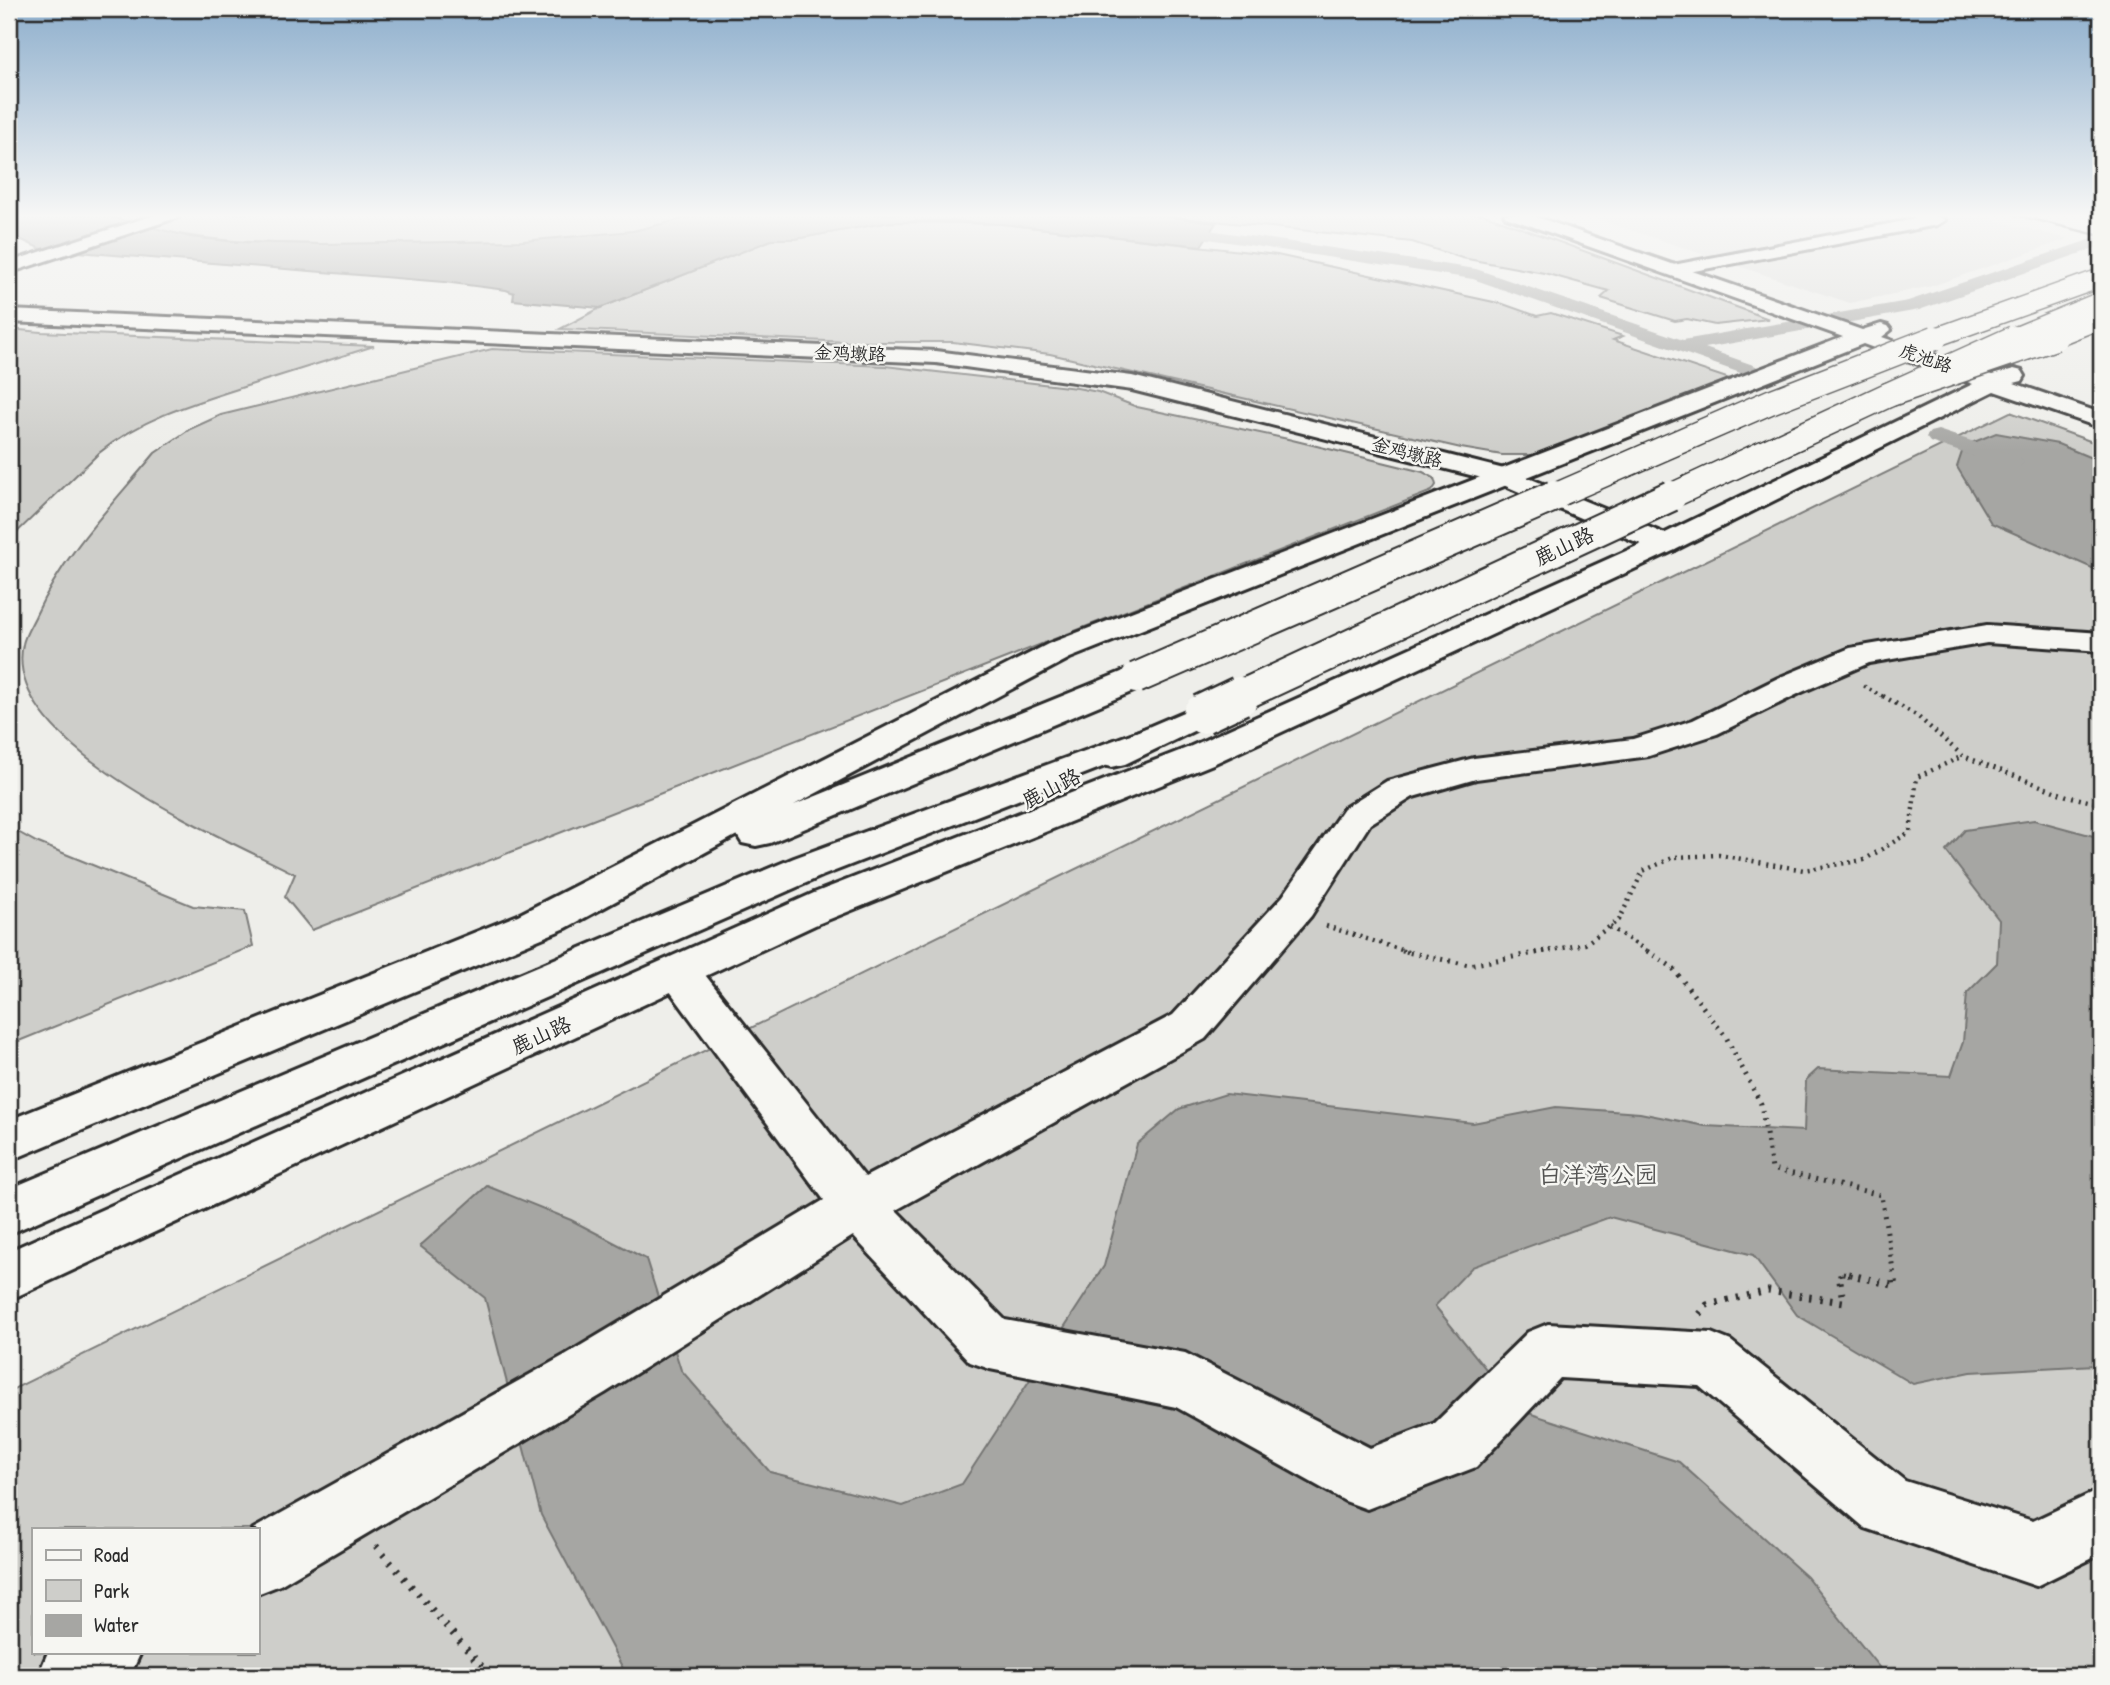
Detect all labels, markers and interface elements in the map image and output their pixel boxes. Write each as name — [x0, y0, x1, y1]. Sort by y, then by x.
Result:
street label: 虎池路 — [1896, 337, 1956, 379]
street label: 金鸡墩路 — [814, 339, 886, 367]
street label: 金鸡墩路 — [1369, 431, 1445, 473]
street label: 鹿山路 — [1529, 520, 1599, 572]
street label: 鹿山路 — [1016, 761, 1086, 815]
street label: 鹿山路 — [506, 1009, 576, 1061]
park label: 白洋湾公园 — [1538, 1158, 1658, 1190]
legend — [32, 1528, 259, 1654]
text: Road — [94, 1540, 128, 1569]
text: Park — [94, 1576, 129, 1605]
text: Water — [94, 1610, 139, 1639]

